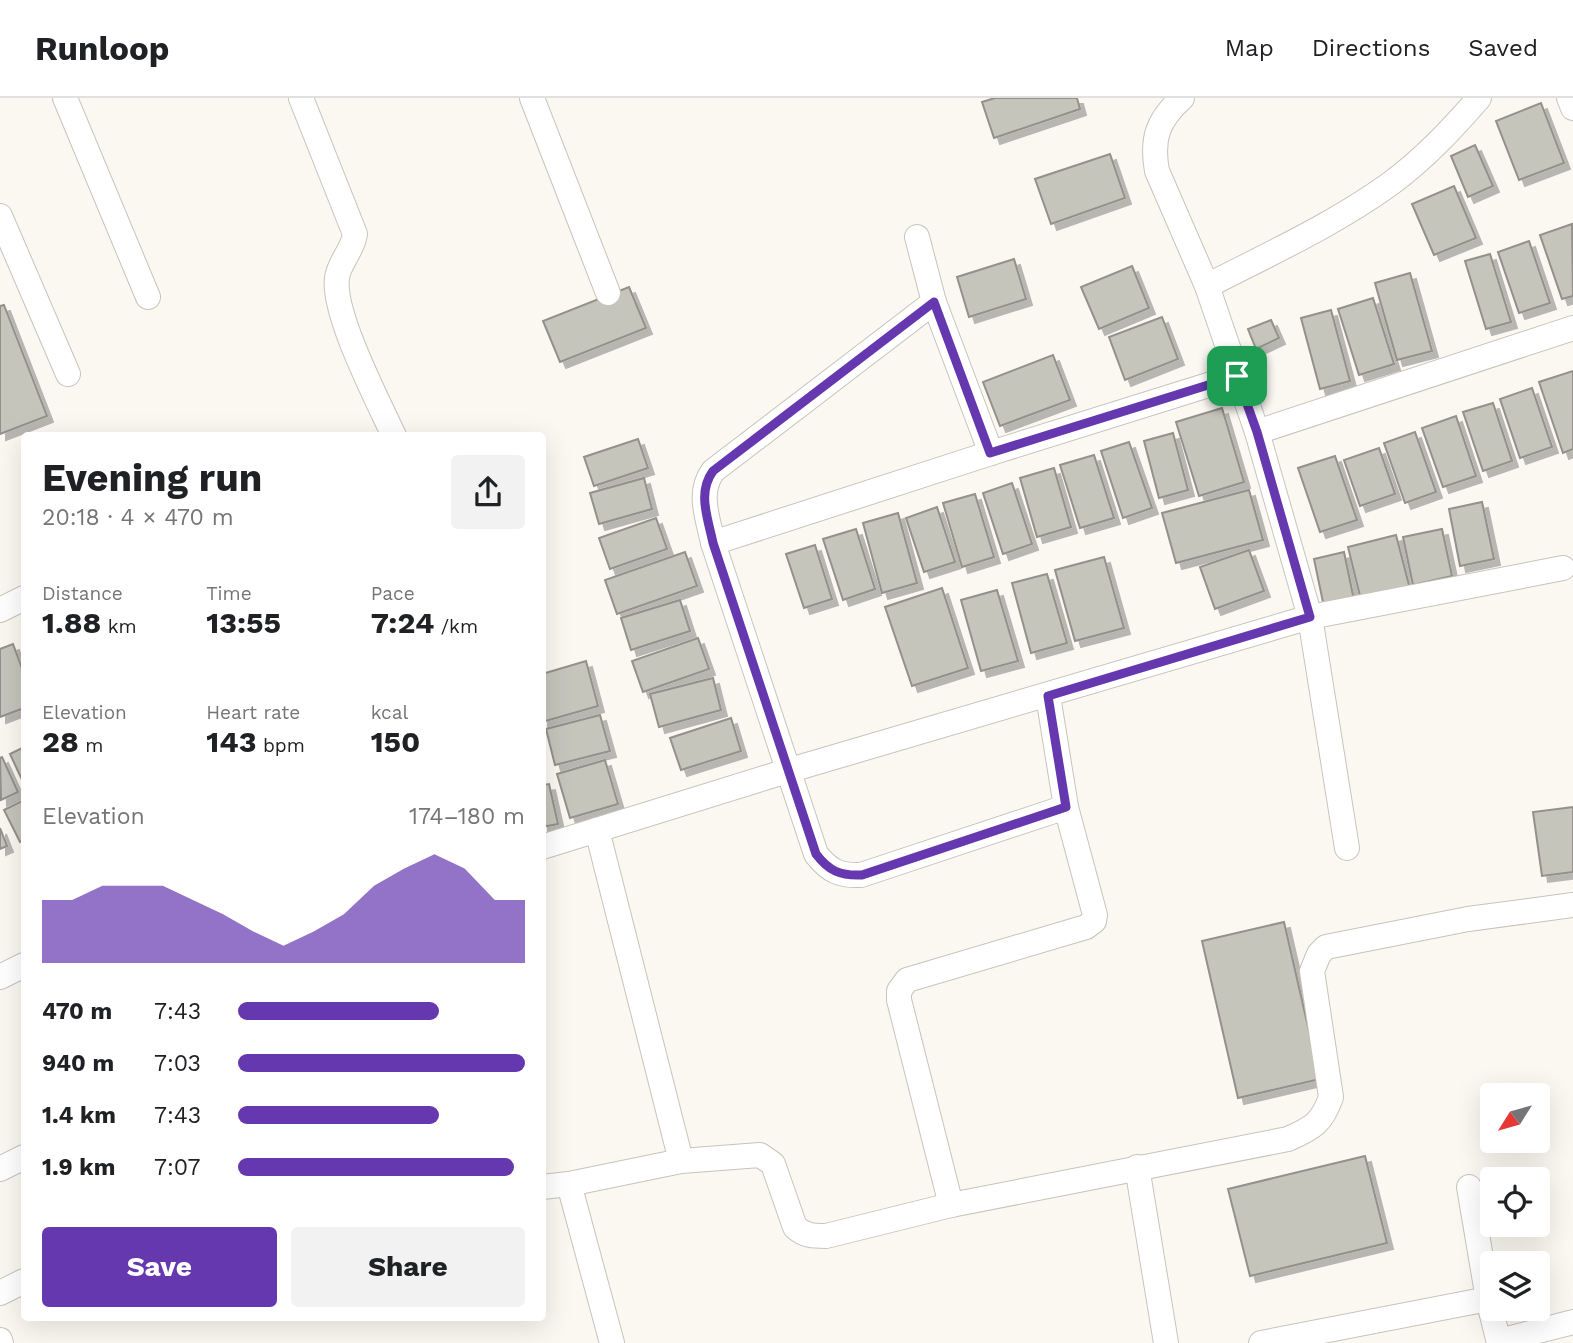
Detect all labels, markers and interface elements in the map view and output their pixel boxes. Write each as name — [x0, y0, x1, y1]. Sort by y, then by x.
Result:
text: Runloop — [35, 29, 170, 68]
text: Map — [1225, 34, 1274, 62]
text: Directions — [1312, 34, 1430, 62]
text: Saved — [1468, 34, 1538, 62]
pin — [1207, 346, 1267, 406]
icon: arrive — [1218, 357, 1256, 395]
button: share — [451, 455, 525, 529]
text: Evening run — [42, 456, 262, 500]
text: 20:18 · 4 × 470 m — [42, 504, 234, 531]
text: Distance — [42, 582, 123, 605]
text: Time — [206, 582, 252, 605]
text: Pace — [371, 582, 415, 605]
text: 1.88 — [42, 605, 101, 640]
text: 13:55 — [206, 605, 281, 640]
text: 7:24 — [371, 605, 434, 640]
text: km — [101, 615, 137, 638]
text: /km — [434, 615, 478, 638]
text: Elevation — [42, 701, 127, 724]
text: Heart rate — [206, 701, 300, 724]
text: kcal — [371, 701, 408, 724]
text: 28 — [42, 724, 79, 759]
text: 143 — [206, 724, 256, 759]
text: 150 — [371, 724, 420, 759]
text: m — [79, 734, 103, 757]
text: bpm — [256, 734, 305, 757]
text: Elevation — [42, 803, 145, 830]
text: 174–180 m — [409, 803, 525, 830]
text: 470 m — [42, 998, 112, 1025]
text: 7:43 — [154, 998, 201, 1025]
text: 940 m — [42, 1050, 114, 1077]
text: 7:03 — [154, 1050, 201, 1077]
north arrow — [1480, 1083, 1550, 1153]
map controls — [1480, 1083, 1550, 1321]
text: 1.4 km — [42, 1102, 116, 1129]
text: 7:43 — [154, 1102, 201, 1129]
text: 1.9 km — [42, 1154, 115, 1181]
text: 7:07 — [154, 1154, 200, 1181]
button: locate — [1480, 1167, 1550, 1237]
button: Save — [42, 1227, 277, 1307]
button: Share — [291, 1227, 525, 1307]
button: layers — [1480, 1251, 1550, 1321]

